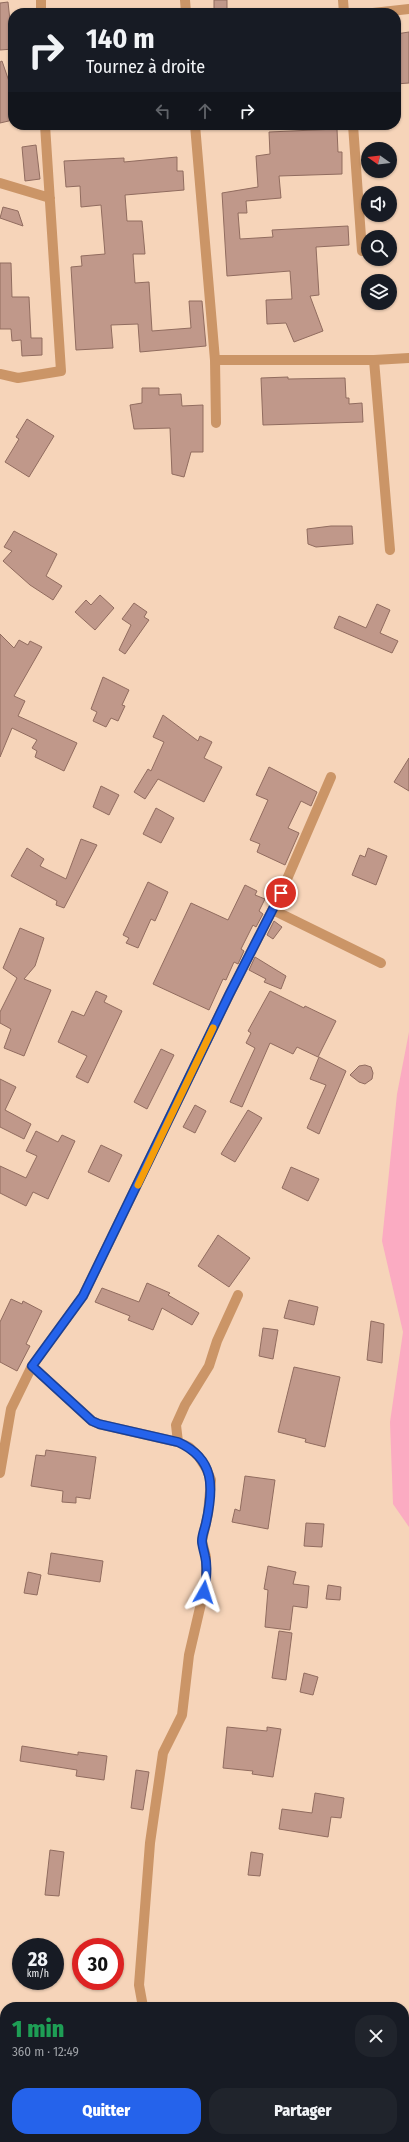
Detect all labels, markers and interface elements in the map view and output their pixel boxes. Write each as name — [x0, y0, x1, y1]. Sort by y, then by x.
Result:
text: 140 m — [86, 22, 155, 55]
icon: right — [20, 24, 72, 76]
text: Tournez à droite — [86, 56, 205, 78]
icon: left — [152, 100, 174, 122]
icon: ahead — [194, 100, 216, 122]
icon: right — [236, 100, 258, 122]
north arrow — [361, 142, 397, 178]
map controls — [361, 142, 397, 310]
button: sound — [361, 186, 397, 222]
button: search — [361, 230, 397, 266]
button: layers — [361, 274, 397, 310]
pin — [264, 876, 298, 910]
icon: arrive — [270, 882, 292, 904]
position arrow — [183, 1571, 225, 1613]
speed limit sign: 30 — [72, 1938, 124, 1990]
text: 28 — [28, 1947, 48, 1971]
text: km/h — [27, 1968, 49, 1980]
text: 1 min — [12, 2015, 64, 2043]
button: close — [355, 2015, 397, 2057]
text: 360 m · 12:49 — [12, 2044, 79, 2059]
button: Quitter — [12, 2088, 201, 2134]
button: Partager — [209, 2088, 397, 2134]

